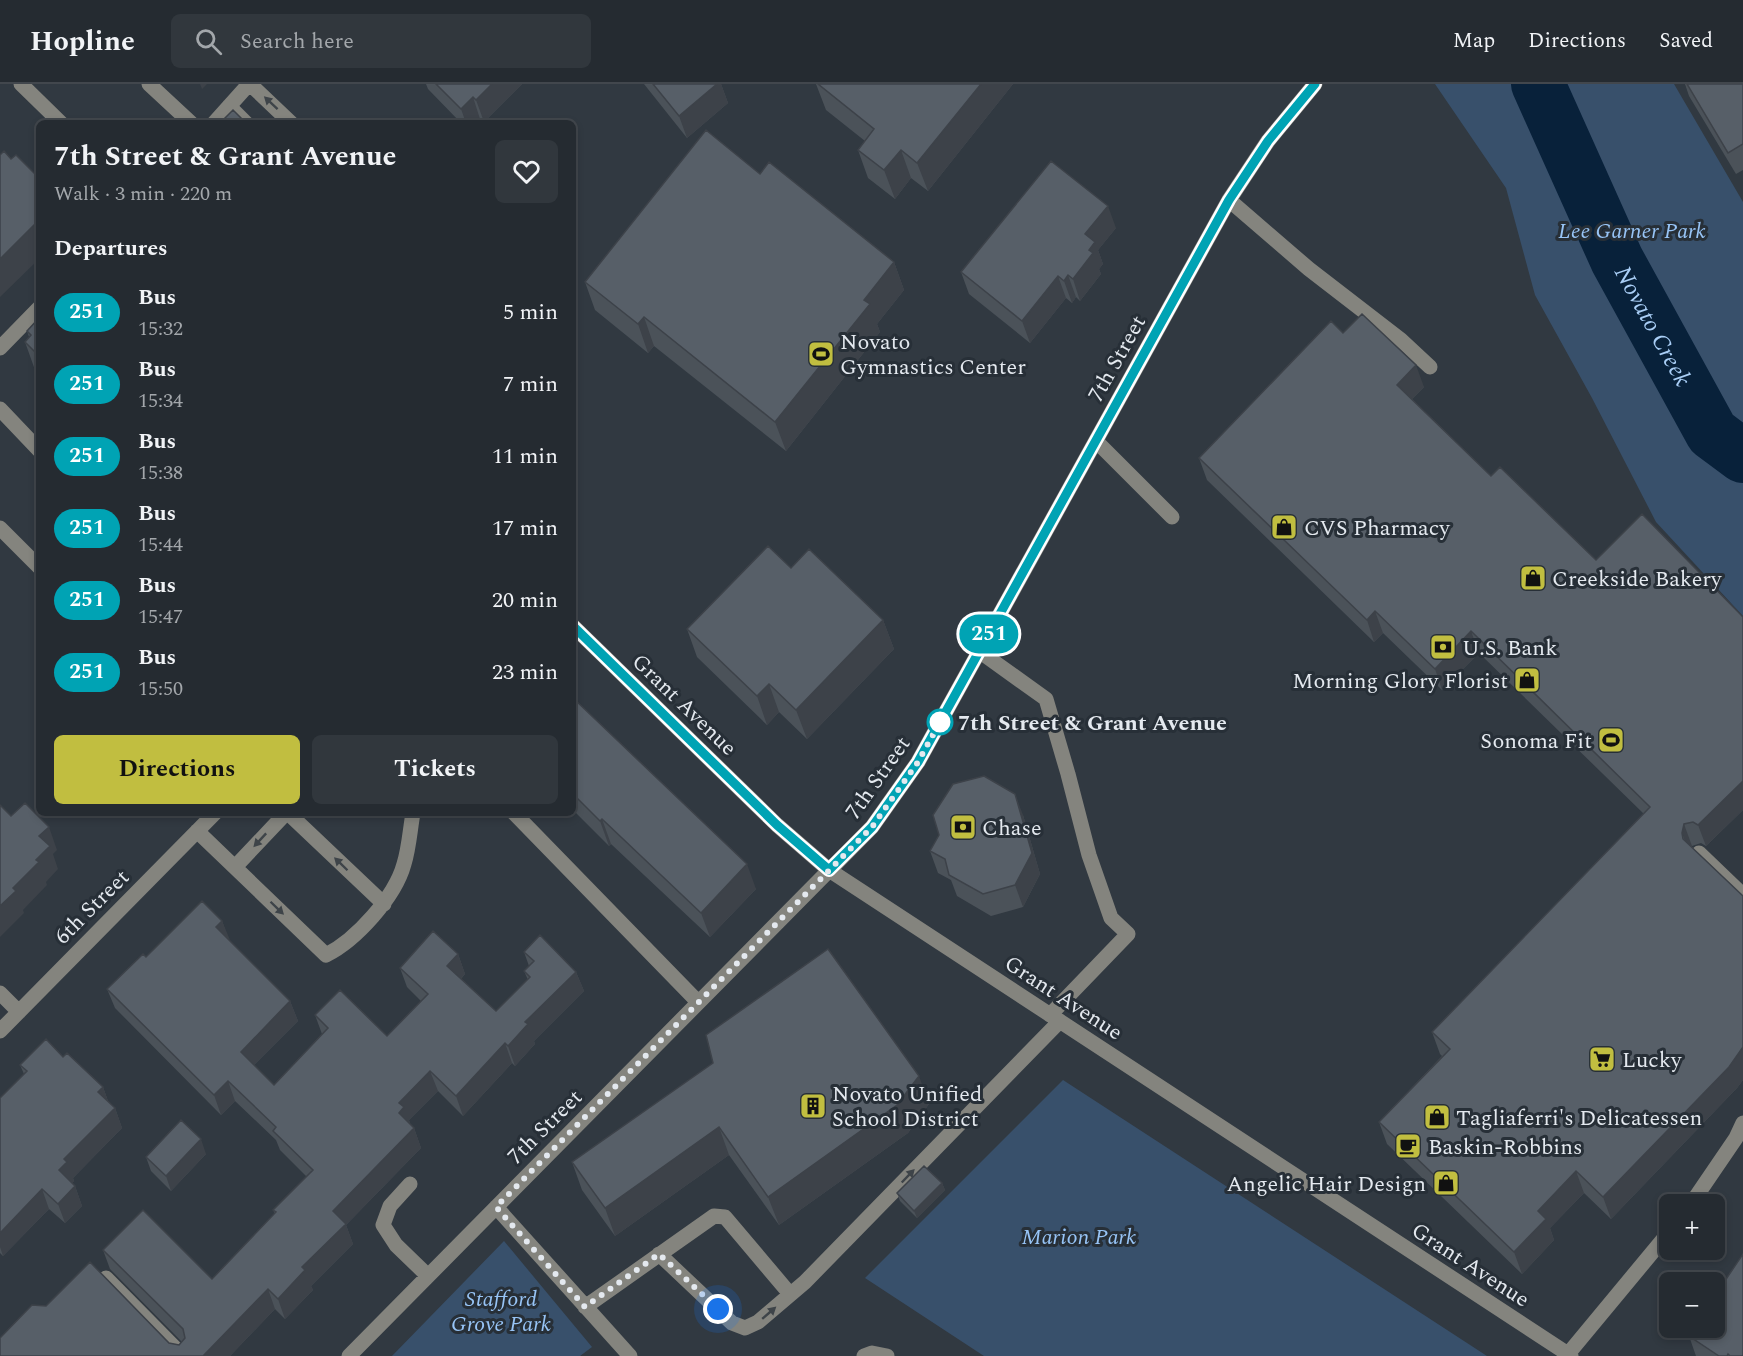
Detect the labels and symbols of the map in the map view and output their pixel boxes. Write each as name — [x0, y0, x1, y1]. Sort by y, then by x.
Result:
one-way arrow — [264, 97, 278, 111]
park label: Lee Garner Park — [1558, 215, 1706, 248]
water label: Novato Creek — [1604, 259, 1700, 393]
street label: 7th Street — [1080, 309, 1155, 408]
place label: Novato Gymnastics Center — [840, 326, 1026, 384]
sports icon: Novato Gymnastics Center — [806, 339, 836, 369]
shop icon: CVS Pharmacy — [1269, 512, 1299, 542]
place label: CVS Pharmacy — [1304, 512, 1451, 545]
shop icon: Creekside Bakery — [1518, 563, 1548, 593]
place label: Creekside Bakery — [1552, 563, 1723, 596]
line badge: 251 — [954, 614, 1024, 654]
bank icon: U.S. Bank — [1428, 632, 1458, 662]
place label: U.S. Bank — [1462, 632, 1557, 665]
street label: Grant Avenue — [624, 646, 744, 764]
place label: Morning Glory Florist — [1292, 665, 1508, 698]
shop icon: Morning Glory Florist — [1512, 665, 1542, 695]
place label: 7th Street & Grant Avenue — [958, 707, 1227, 740]
marker: 7th Street & Grant Avenue — [927, 709, 953, 735]
place label: Sonoma Fit — [1480, 725, 1592, 758]
sports icon: Sonoma Fit — [1596, 725, 1626, 755]
street label: 7th Street — [838, 729, 919, 826]
bank icon: Chase — [948, 812, 978, 842]
place label: Chase — [982, 812, 1042, 845]
one-way arrow — [254, 833, 268, 847]
one-way arrow — [335, 857, 349, 871]
street label: 6th Street — [47, 862, 137, 952]
one-way arrow — [270, 900, 284, 914]
street label: Grant Avenue — [997, 948, 1129, 1049]
supermarket icon: Lucky — [1587, 1044, 1617, 1074]
place label: Lucky — [1622, 1044, 1683, 1077]
place label: Novato Unified School District — [832, 1078, 982, 1136]
street label: 7th Street — [500, 1082, 590, 1172]
building icon: Novato Unified School District — [798, 1091, 828, 1121]
shop icon: Tagliaferri's Delicatessen — [1422, 1102, 1452, 1132]
place label: Tagliaferri's Delicatessen — [1456, 1102, 1702, 1135]
cafe icon: Baskin-Robbins — [1393, 1131, 1423, 1161]
place label: Baskin-Robbins — [1428, 1131, 1583, 1164]
place label: Angelic Hair Design — [1227, 1168, 1426, 1201]
shop icon: Angelic Hair Design — [1431, 1168, 1461, 1198]
one-way arrow — [901, 1169, 915, 1184]
street label: Grant Avenue — [1404, 1215, 1536, 1316]
park label: Marion Park — [1022, 1221, 1136, 1254]
park label: Stafford Grove Park — [451, 1283, 551, 1341]
your location — [703, 1294, 733, 1324]
one-way arrow — [761, 1307, 776, 1320]

